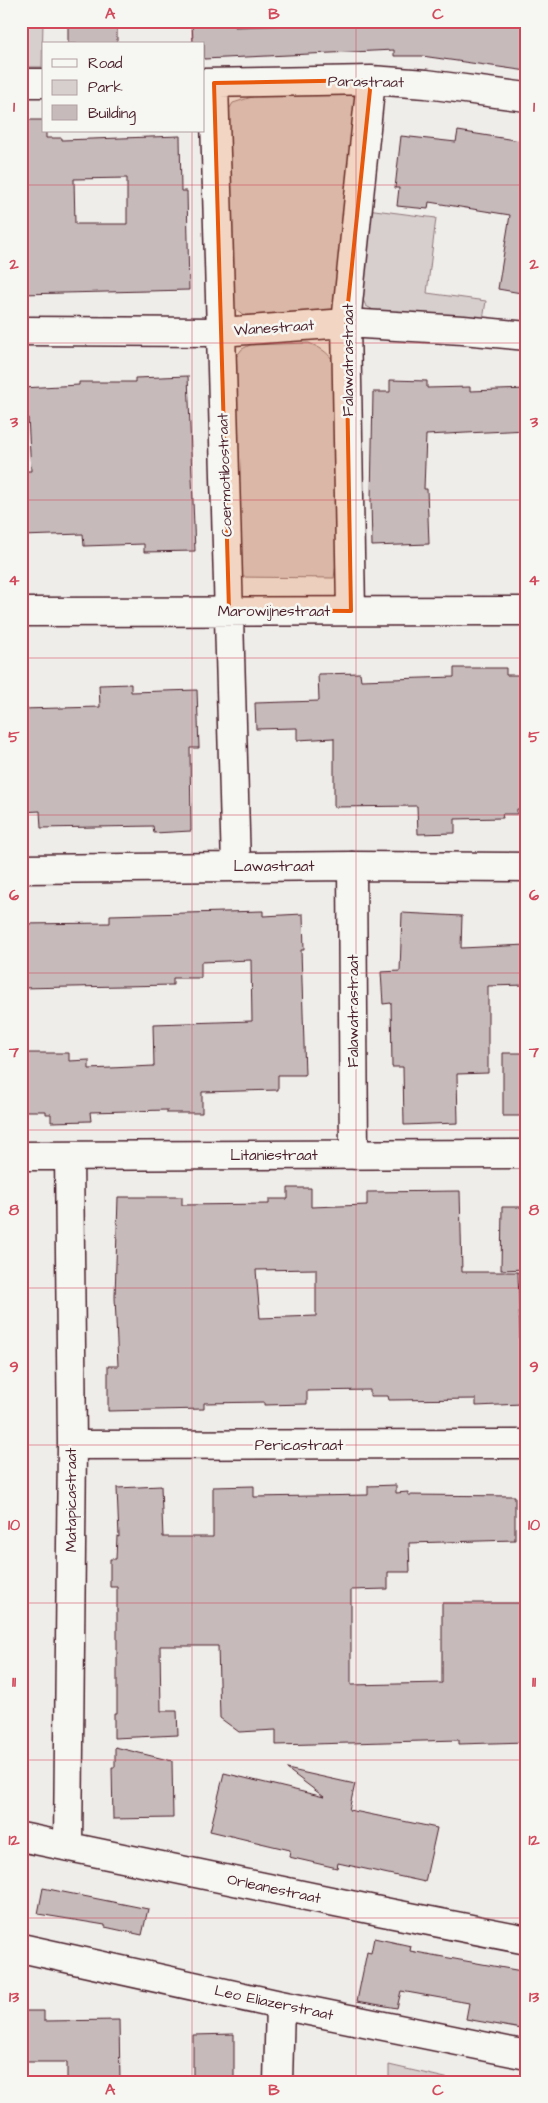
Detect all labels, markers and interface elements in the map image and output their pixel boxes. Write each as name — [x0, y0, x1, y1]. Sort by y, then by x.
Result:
text: A — [105, 3, 116, 25]
text: B — [268, 3, 280, 25]
text: C — [432, 3, 444, 25]
legend — [42, 42, 205, 132]
text: Road — [88, 53, 123, 74]
street label: Parastraat — [328, 71, 404, 93]
text: Park — [88, 77, 123, 98]
text: 1 — [13, 96, 16, 118]
text: 1 — [533, 96, 536, 118]
text: Building — [88, 103, 136, 125]
text: 2 — [8, 253, 19, 275]
text: 2 — [528, 253, 539, 275]
street label: Falawatrastraat — [338, 304, 359, 416]
street label: Wanestraat — [233, 315, 315, 341]
text: 3 — [9, 411, 19, 433]
text: 3 — [529, 411, 539, 433]
street label: Coermotibostraat — [212, 413, 238, 537]
text: 4 — [9, 569, 20, 591]
text: 4 — [529, 569, 540, 591]
street label: Marowijnestraat — [218, 601, 330, 622]
text: 5 — [8, 726, 20, 748]
text: 5 — [528, 726, 540, 748]
street label: Lawastraat — [234, 856, 314, 877]
text: 6 — [9, 884, 19, 906]
text: 6 — [529, 884, 539, 906]
street label: Falawatrastraat — [343, 955, 364, 1067]
text: 7 — [8, 1041, 19, 1063]
text: 7 — [528, 1041, 539, 1063]
street label: Litaniestraat — [230, 1145, 318, 1166]
text: 8 — [9, 1199, 20, 1221]
text: 8 — [529, 1199, 540, 1221]
text: 9 — [9, 1356, 19, 1378]
text: 9 — [529, 1356, 539, 1378]
street label: Pericastraat — [255, 1435, 343, 1456]
street label: Matapicastraat — [61, 1448, 82, 1552]
text: 10 — [8, 1514, 20, 1536]
text: 10 — [528, 1514, 540, 1536]
text: 11 — [12, 1671, 17, 1693]
text: 11 — [532, 1671, 537, 1693]
text: 12 — [8, 1829, 20, 1851]
text: 12 — [528, 1829, 540, 1851]
street label: Orleanestraat — [225, 1869, 323, 1909]
street label: Leo Eliazerstraat — [213, 1980, 335, 2026]
text: 13 — [9, 1986, 20, 2008]
text: 13 — [529, 1986, 540, 2008]
text: A — [105, 2079, 116, 2101]
text: B — [268, 2079, 280, 2101]
text: C — [432, 2079, 444, 2101]

